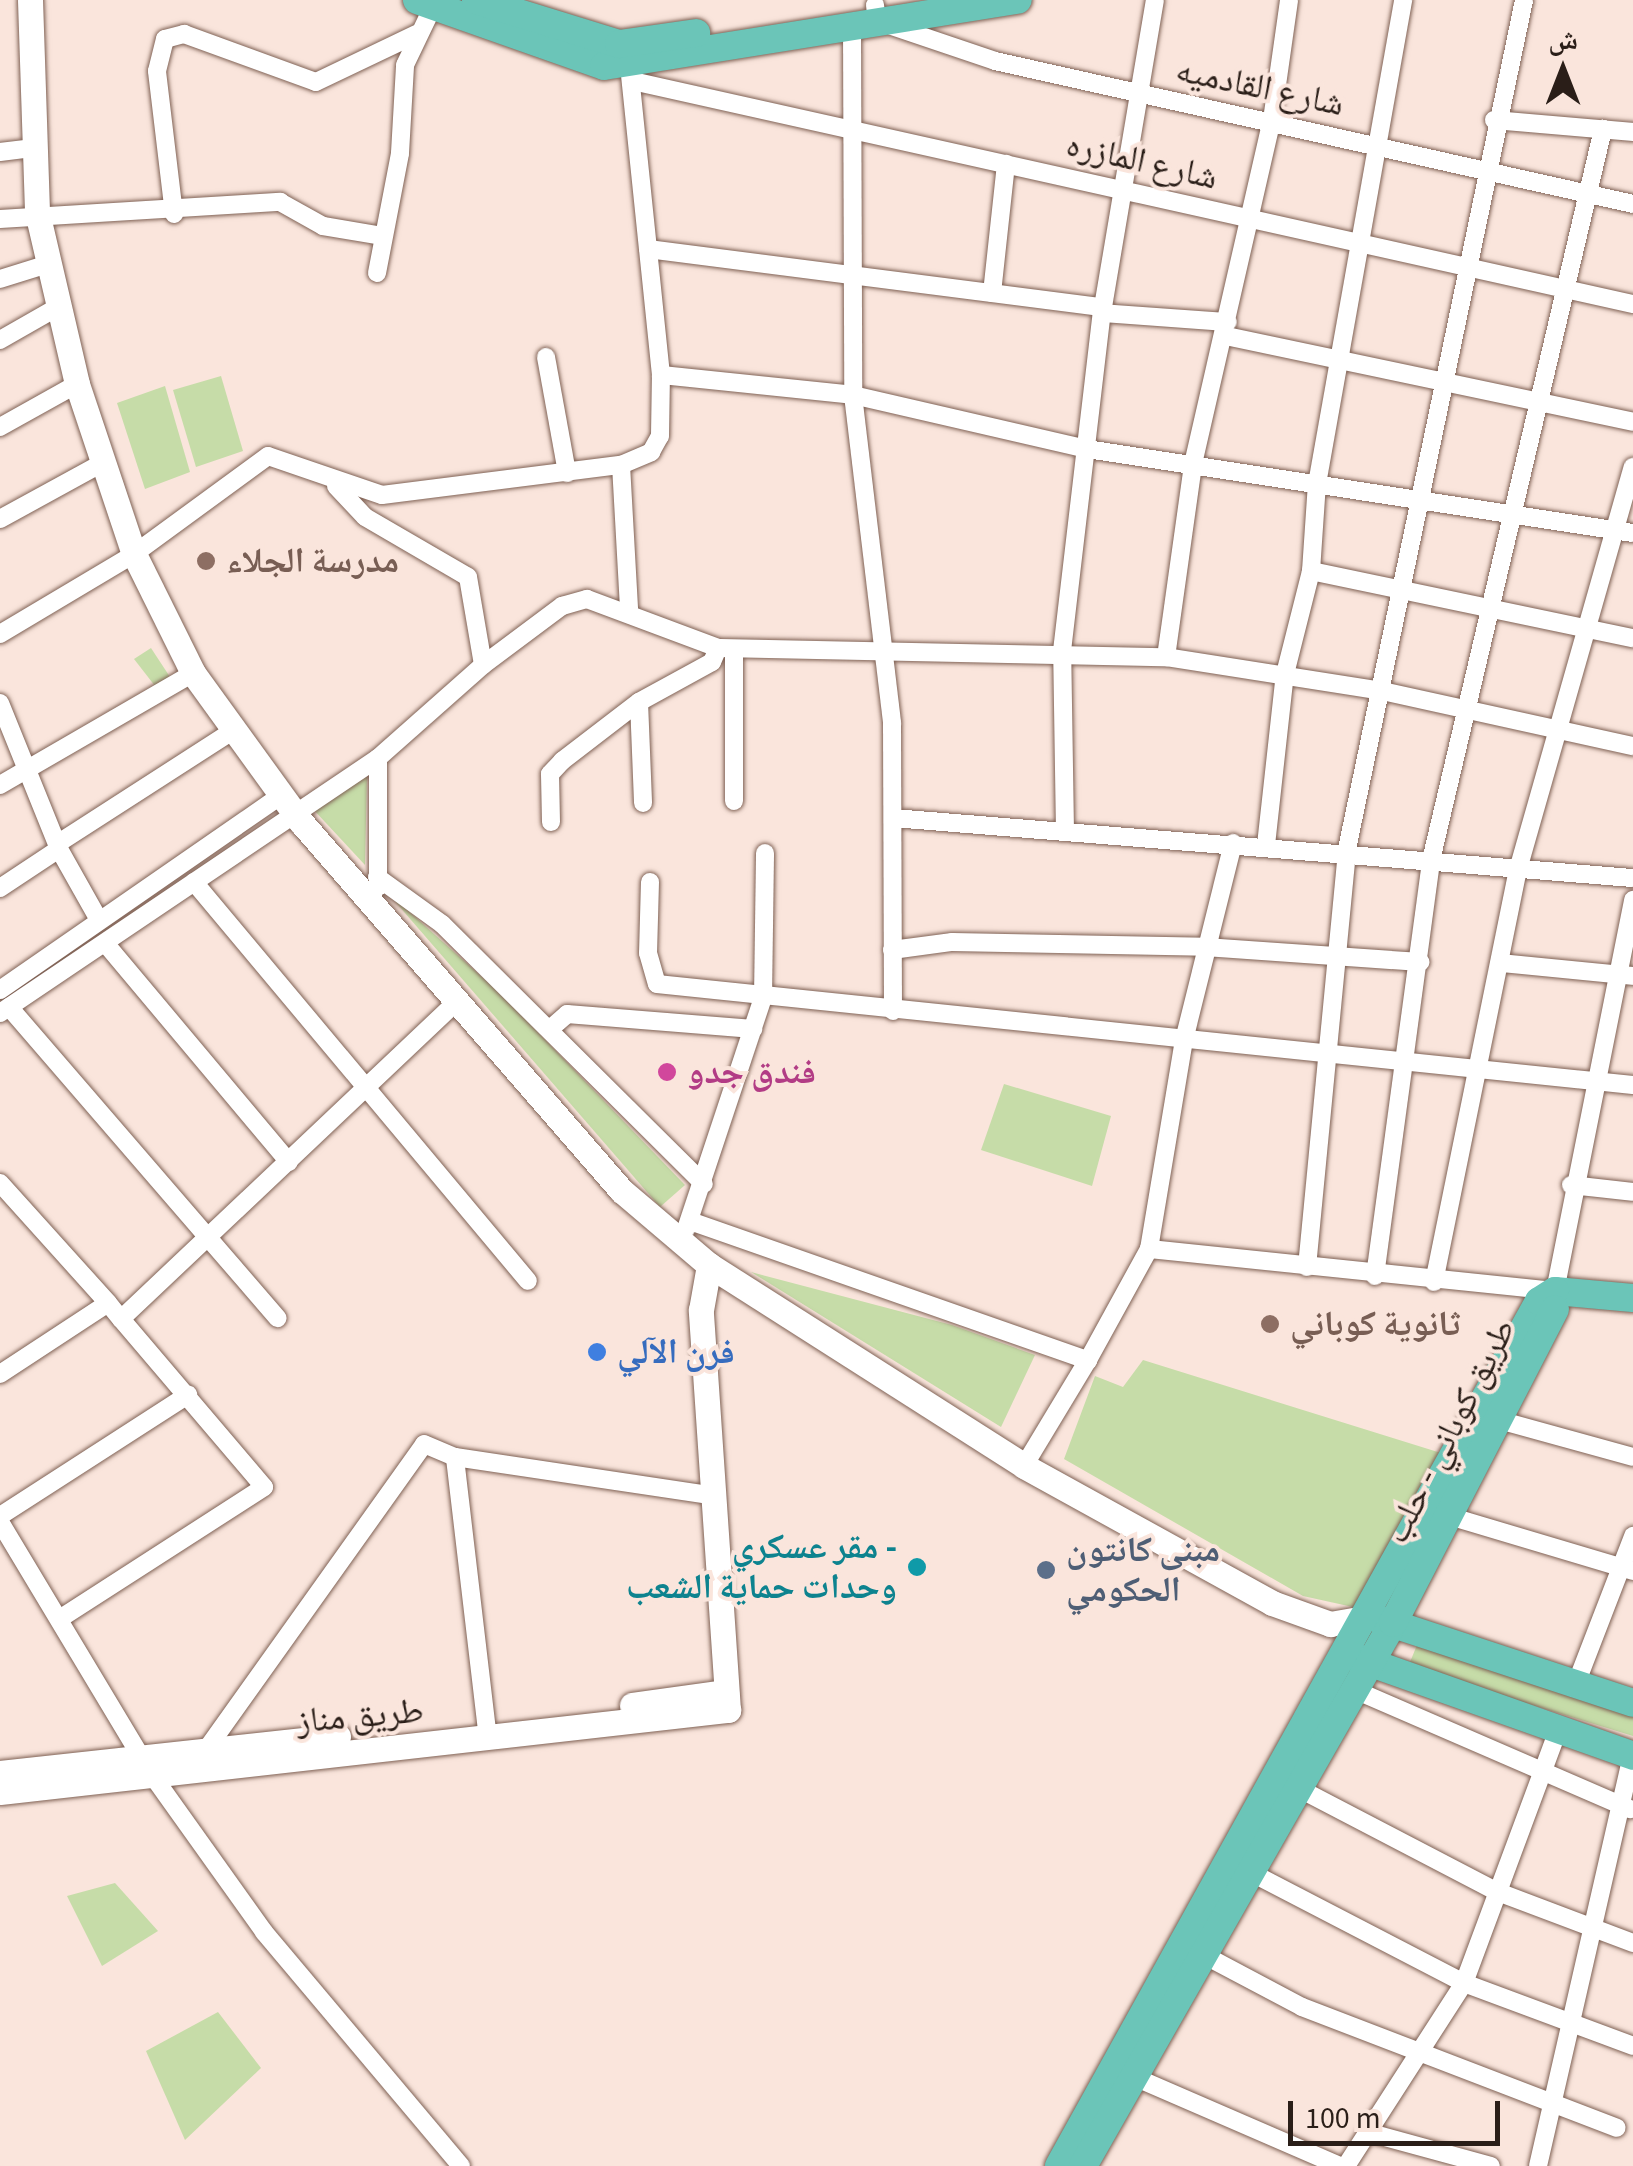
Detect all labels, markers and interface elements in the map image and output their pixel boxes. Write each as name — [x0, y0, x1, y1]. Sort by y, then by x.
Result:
north arrow — [1513, 20, 1613, 120]
text: ش — [1548, 20, 1578, 60]
street label: شارع القادميه — [1172, 49, 1348, 125]
street label: شارع المازره — [1062, 123, 1222, 199]
place label: مدرسة الجلاء — [226, 540, 399, 582]
marker: مدرسة الجلاء — [195, 550, 217, 572]
place label: فندق جدو — [687, 1051, 816, 1093]
marker: فندق جدو — [656, 1061, 678, 1083]
place label: ثانوية كوباني — [1290, 1303, 1460, 1345]
street label: طريق كوباني - حلب — [1375, 1312, 1525, 1550]
marker: ثانوية كوباني — [1259, 1313, 1281, 1335]
place label: فرن الآلي — [617, 1331, 735, 1373]
marker: فرن الآلي — [586, 1341, 608, 1363]
place label: مقر عسكري - وحدات حماية الشعب — [626, 1526, 897, 1608]
place label: مبنى كانتون الحكومي — [1066, 1529, 1220, 1611]
marker: مقر عسكري - وحدات حماية الشعب — [906, 1556, 928, 1578]
marker: مبنى كانتون الحكومي — [1035, 1559, 1057, 1581]
street label: طريق مناز — [295, 1690, 425, 1742]
scale bar — [1293, 2081, 1506, 2143]
text: 100 m — [1305, 2097, 1381, 2140]

